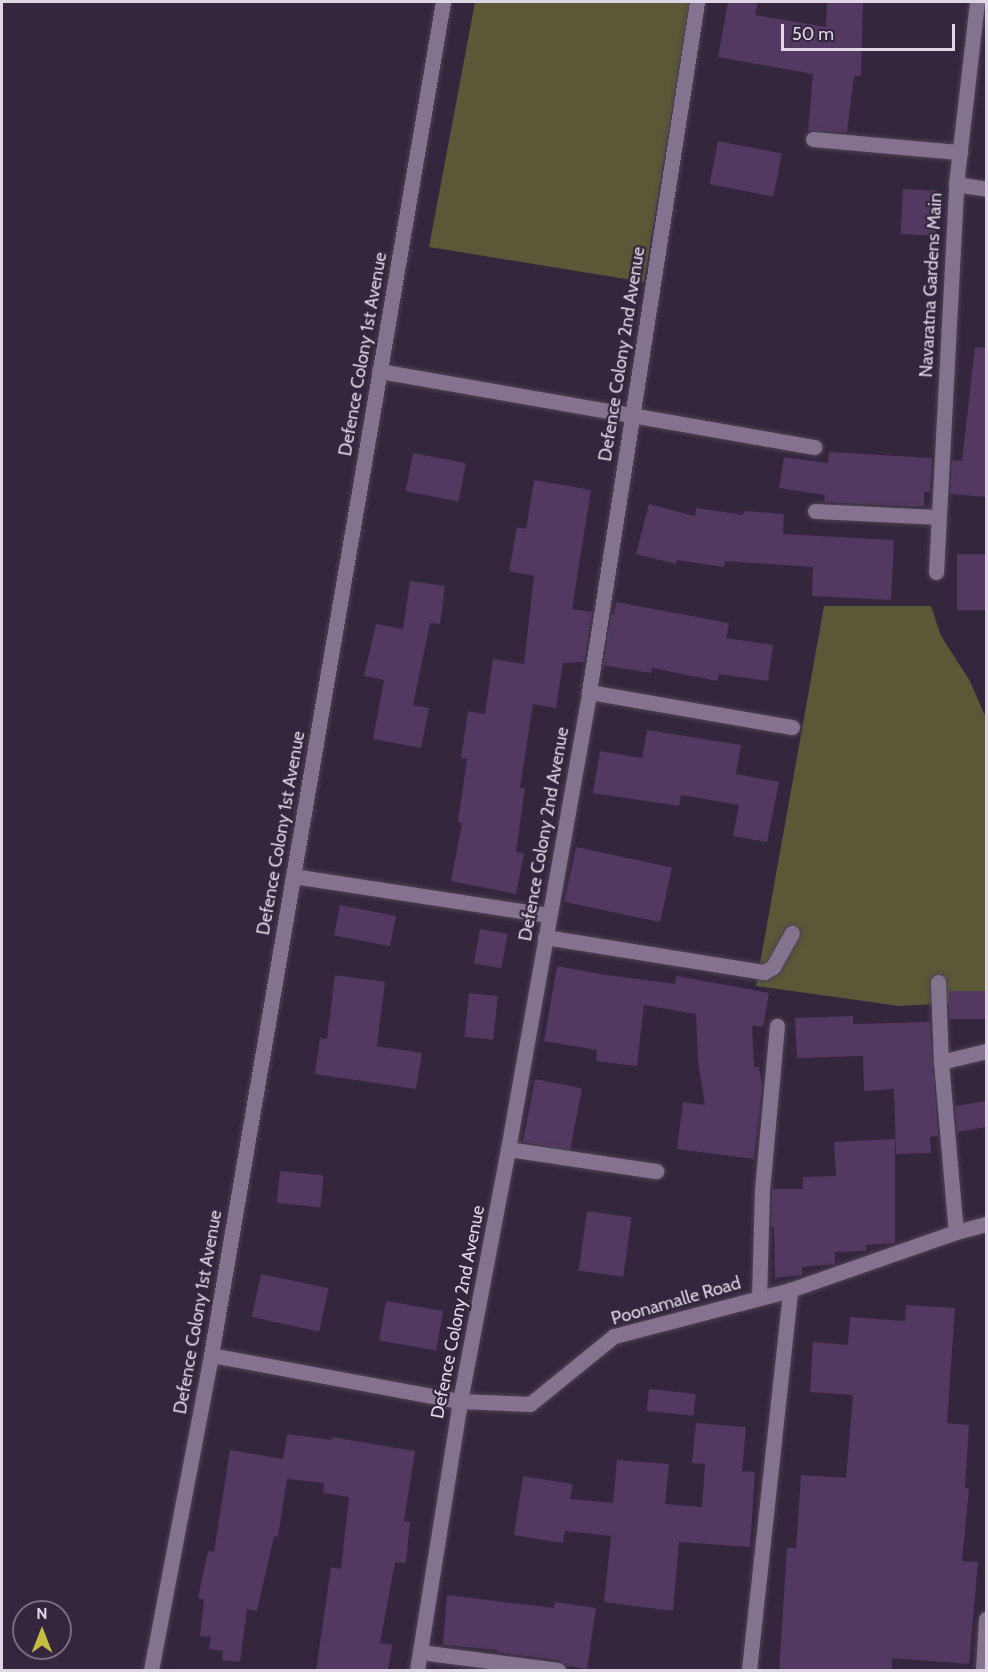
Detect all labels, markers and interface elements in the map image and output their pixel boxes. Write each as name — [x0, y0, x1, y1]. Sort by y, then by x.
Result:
scale bar — [784, 12, 958, 50]
text: 50 m — [792, 23, 834, 45]
street label: Navaratna Gardens Main — [915, 192, 947, 378]
street label: Defence Colony 2nd Avenue — [594, 245, 650, 463]
street label: Defence Colony 1st Avenue — [334, 250, 392, 458]
street label: Defence Colony 2nd Avenue — [515, 725, 573, 943]
street label: Defence Colony 1st Avenue — [252, 729, 310, 937]
street label: Defence Colony 2nd Avenue — [427, 1203, 489, 1421]
street label: Defence Colony 1st Avenue — [169, 1208, 227, 1416]
street label: Poonamalle Road — [609, 1272, 743, 1330]
north arrow — [12, 1600, 72, 1660]
text: N — [36, 1604, 48, 1623]

